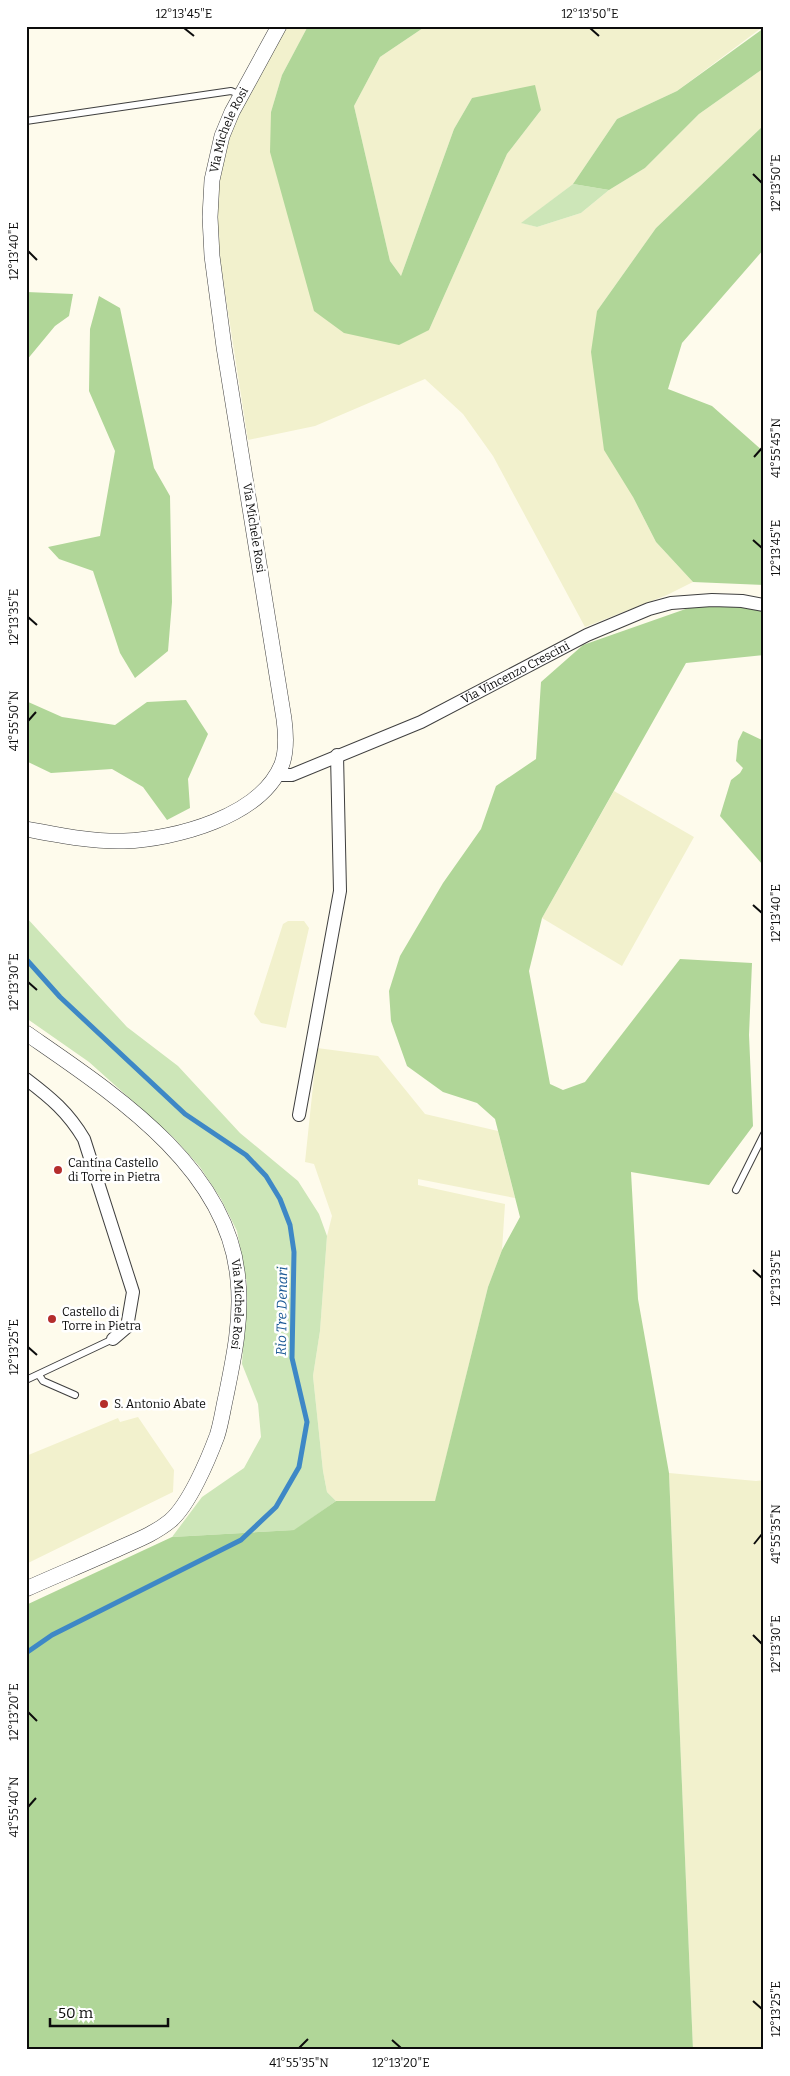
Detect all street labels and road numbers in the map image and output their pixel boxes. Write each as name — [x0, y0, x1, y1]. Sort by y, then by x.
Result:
street label: Via Michele Rosi — [207, 84, 251, 174]
street label: Via Michele Rosi — [240, 482, 268, 574]
street label: Via Vincenzo Crescini — [459, 638, 572, 707]
street label: Via Michele Rosi — [228, 1258, 246, 1351]

